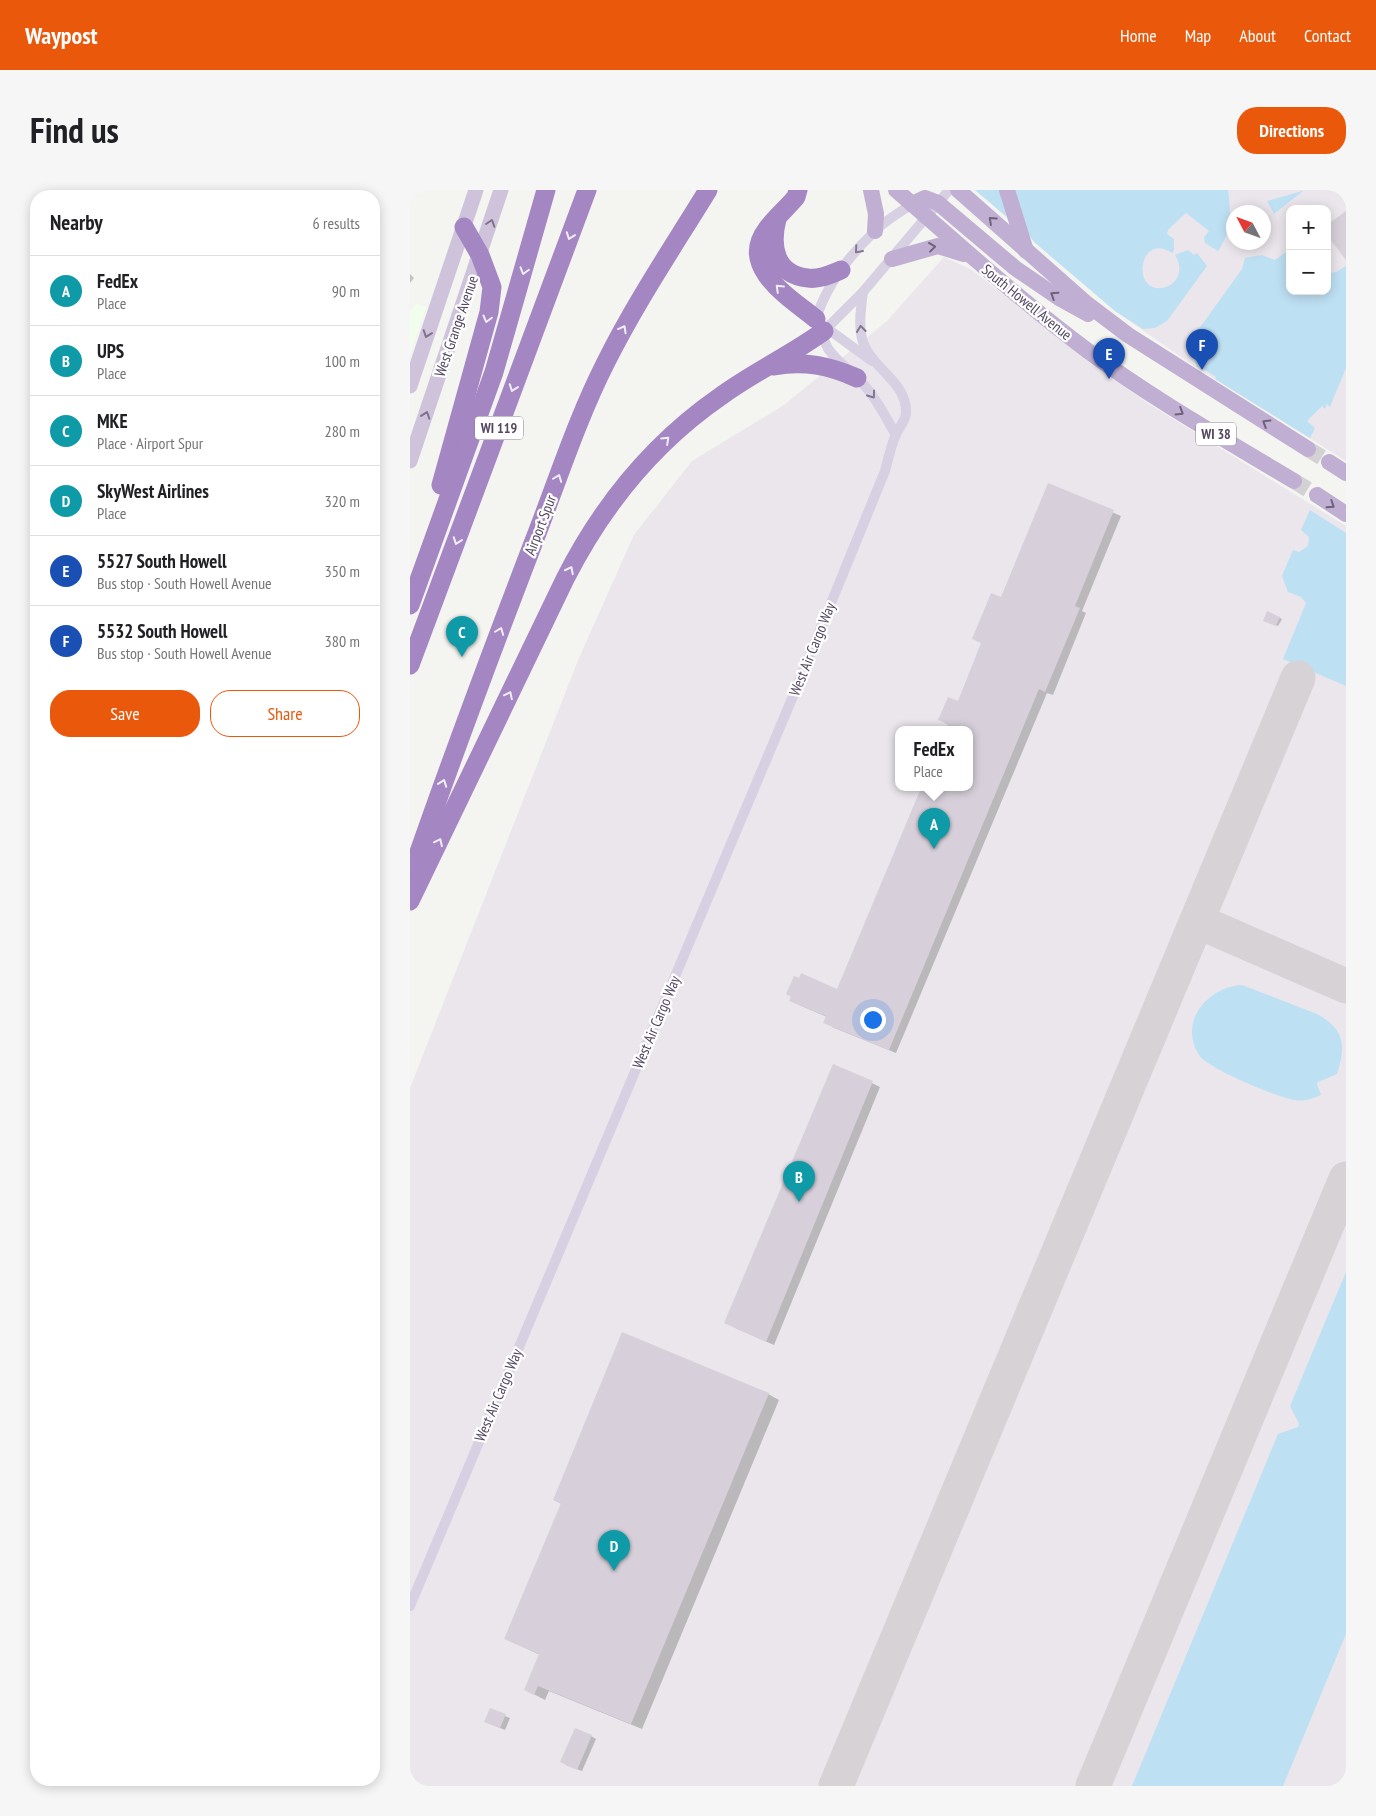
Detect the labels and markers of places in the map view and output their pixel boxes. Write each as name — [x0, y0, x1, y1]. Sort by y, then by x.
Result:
pin: F — [1186, 329, 1218, 370]
pin: E — [1093, 338, 1125, 379]
pin: C — [446, 616, 478, 657]
pin: A — [918, 808, 950, 849]
pin: B — [783, 1161, 815, 1202]
pin: D — [598, 1530, 630, 1571]

